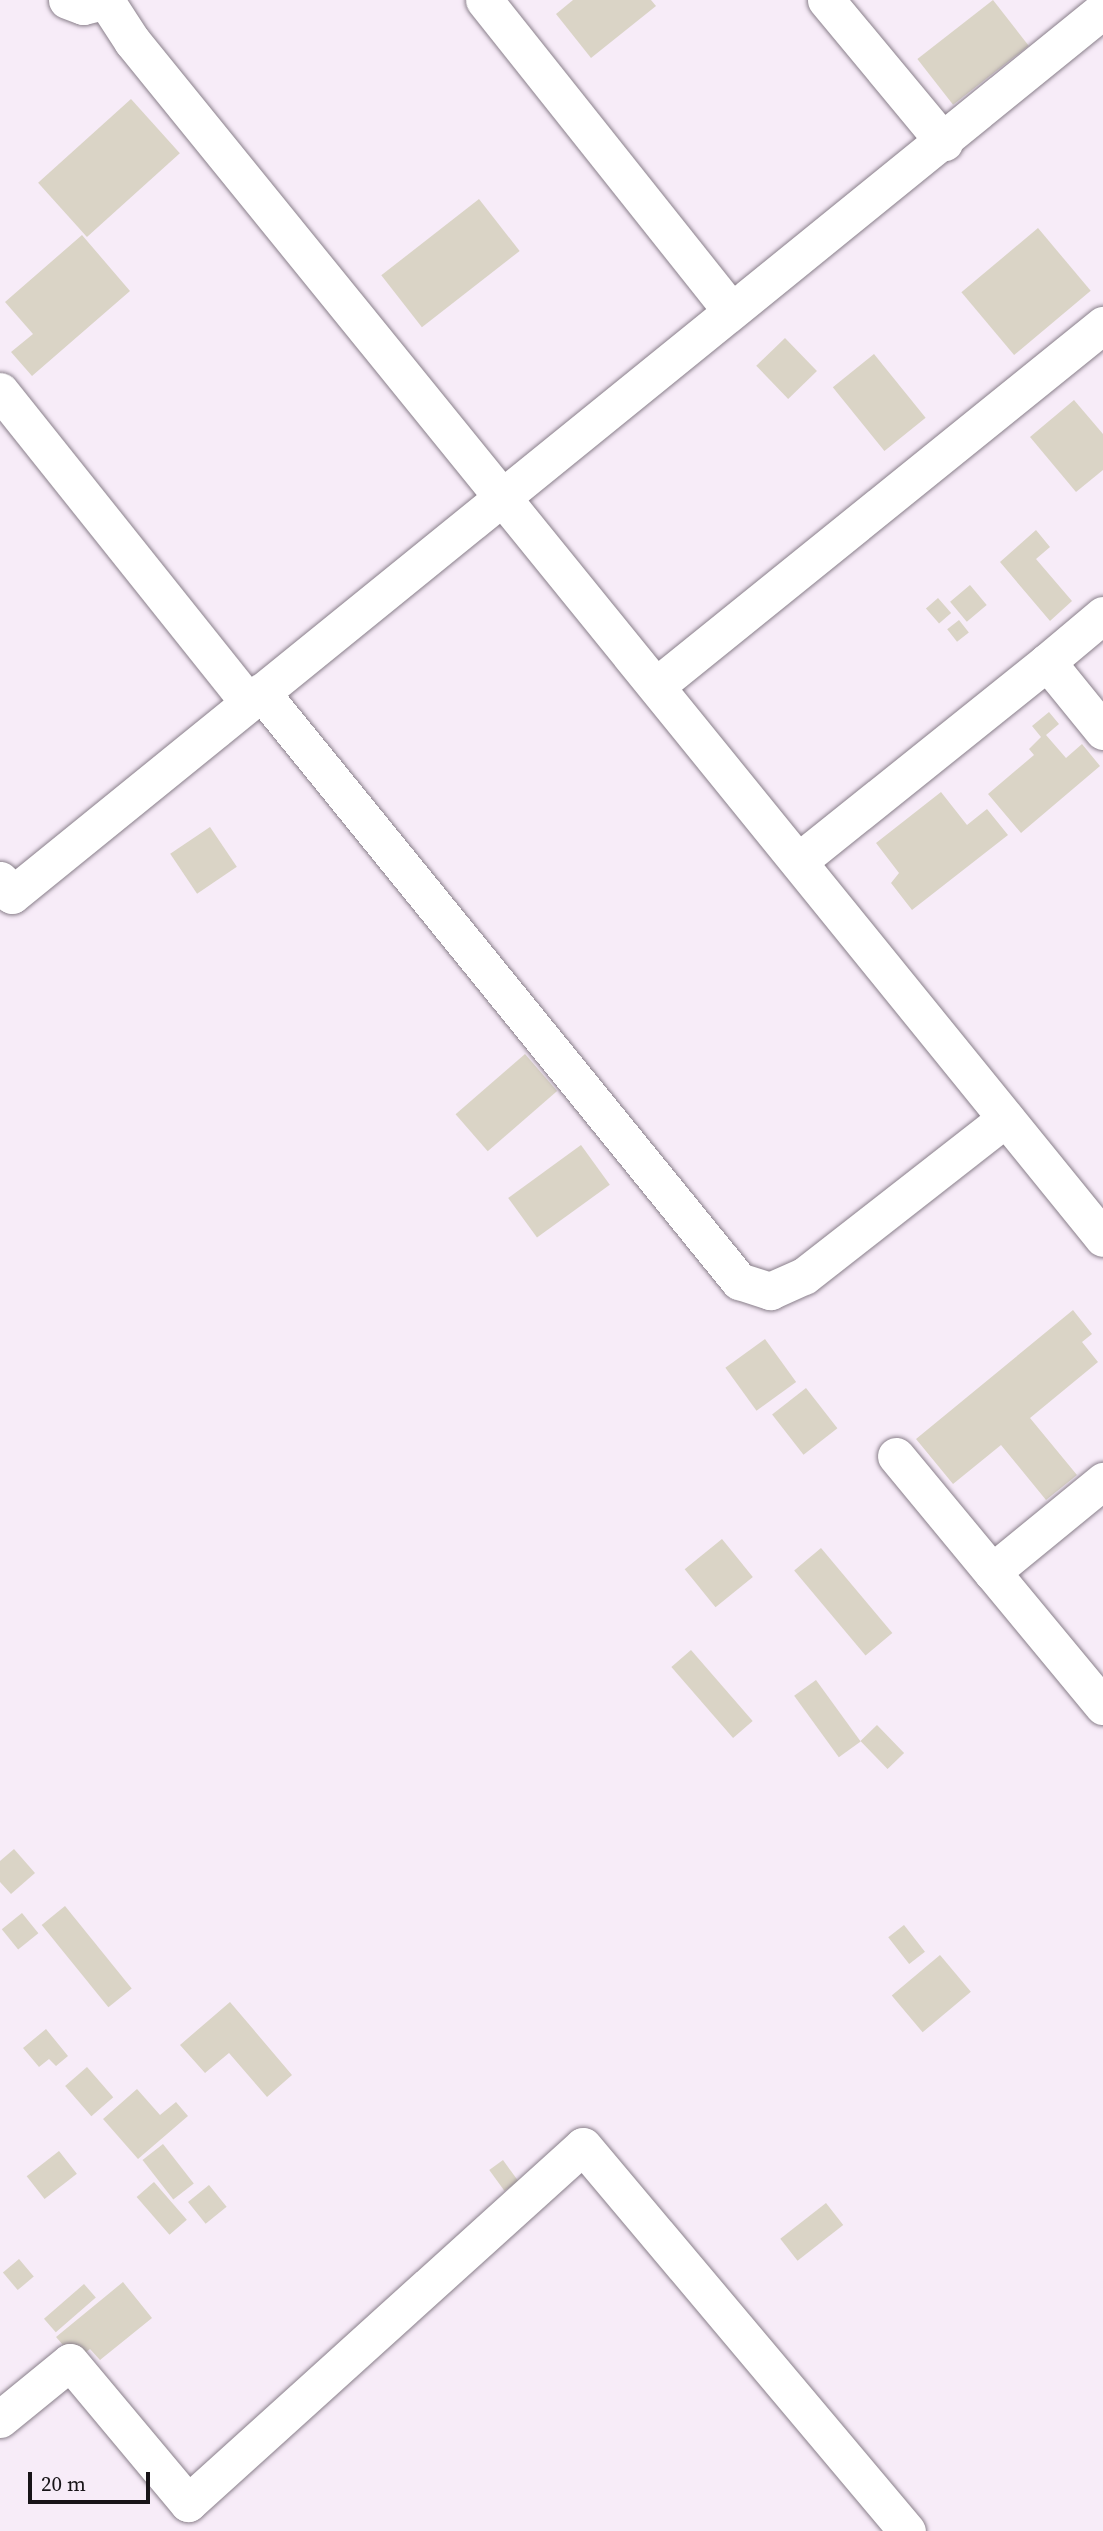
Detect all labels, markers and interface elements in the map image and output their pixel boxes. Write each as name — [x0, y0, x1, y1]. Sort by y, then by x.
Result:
scale bar — [32, 2458, 154, 2502]
text: 20 m — [41, 2469, 86, 2498]

